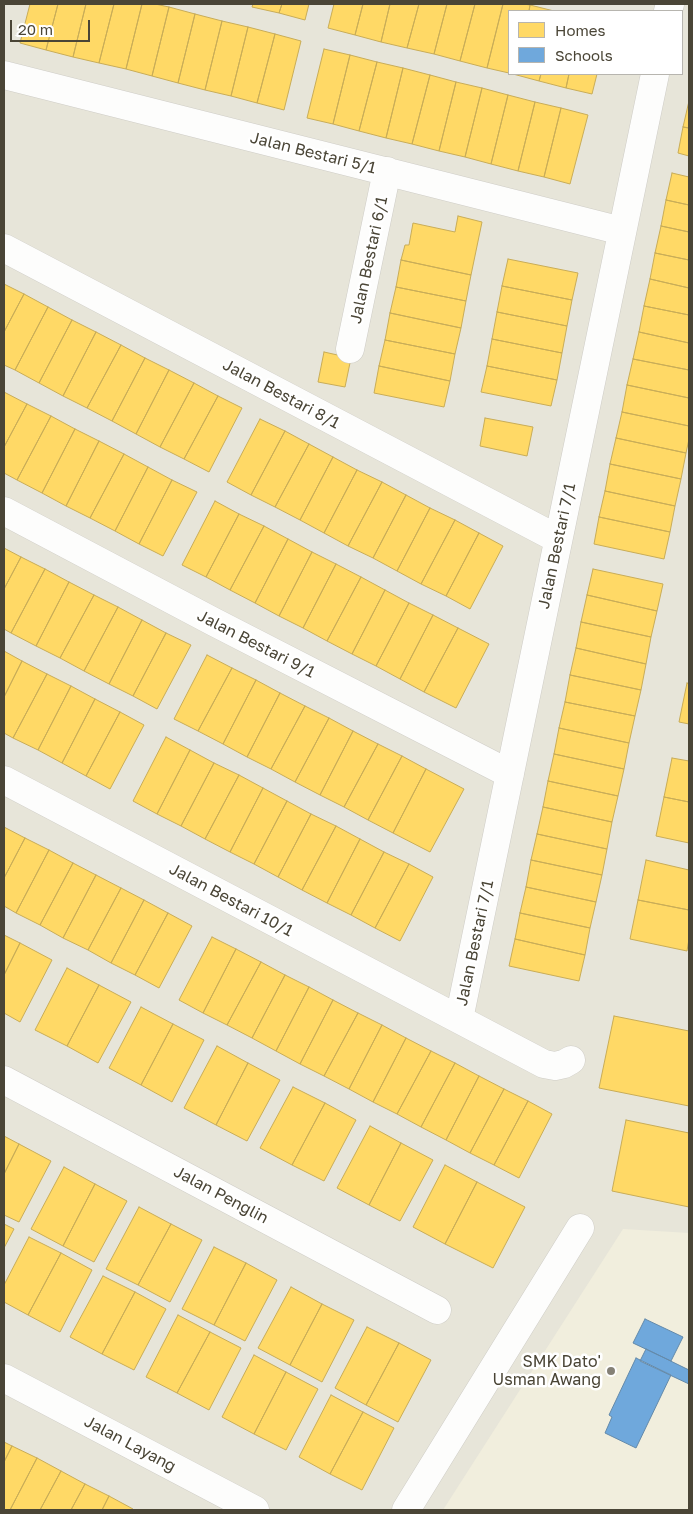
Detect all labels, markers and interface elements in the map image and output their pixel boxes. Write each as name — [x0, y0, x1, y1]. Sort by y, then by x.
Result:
scale bar — [12, 10, 92, 42]
legend — [508, 10, 683, 75]
text: 20 m — [18, 20, 53, 38]
text: Homes — [555, 21, 605, 39]
text: Schools — [555, 46, 613, 64]
street label: Jalan Bestari 5/1 — [248, 128, 378, 178]
street label: Jalan Bestari 6/1 — [346, 195, 392, 325]
street label: Jalan Bestari 8/1 — [219, 355, 343, 433]
street label: Jalan Bestari 7/1 — [534, 481, 580, 611]
street label: Jalan Bestari 9/1 — [194, 606, 318, 682]
street label: Jalan Bestari 10/1 — [166, 859, 296, 941]
street label: Jalan Bestari 7/1 — [452, 878, 498, 1008]
street label: Jalan Penglin — [170, 1162, 272, 1228]
place label: SMK Dato' Usman Awang — [493, 1352, 601, 1390]
marker: SMK Dato' Usman Awang — [605, 1365, 617, 1377]
street label: Jalan Layang — [81, 1412, 179, 1476]

